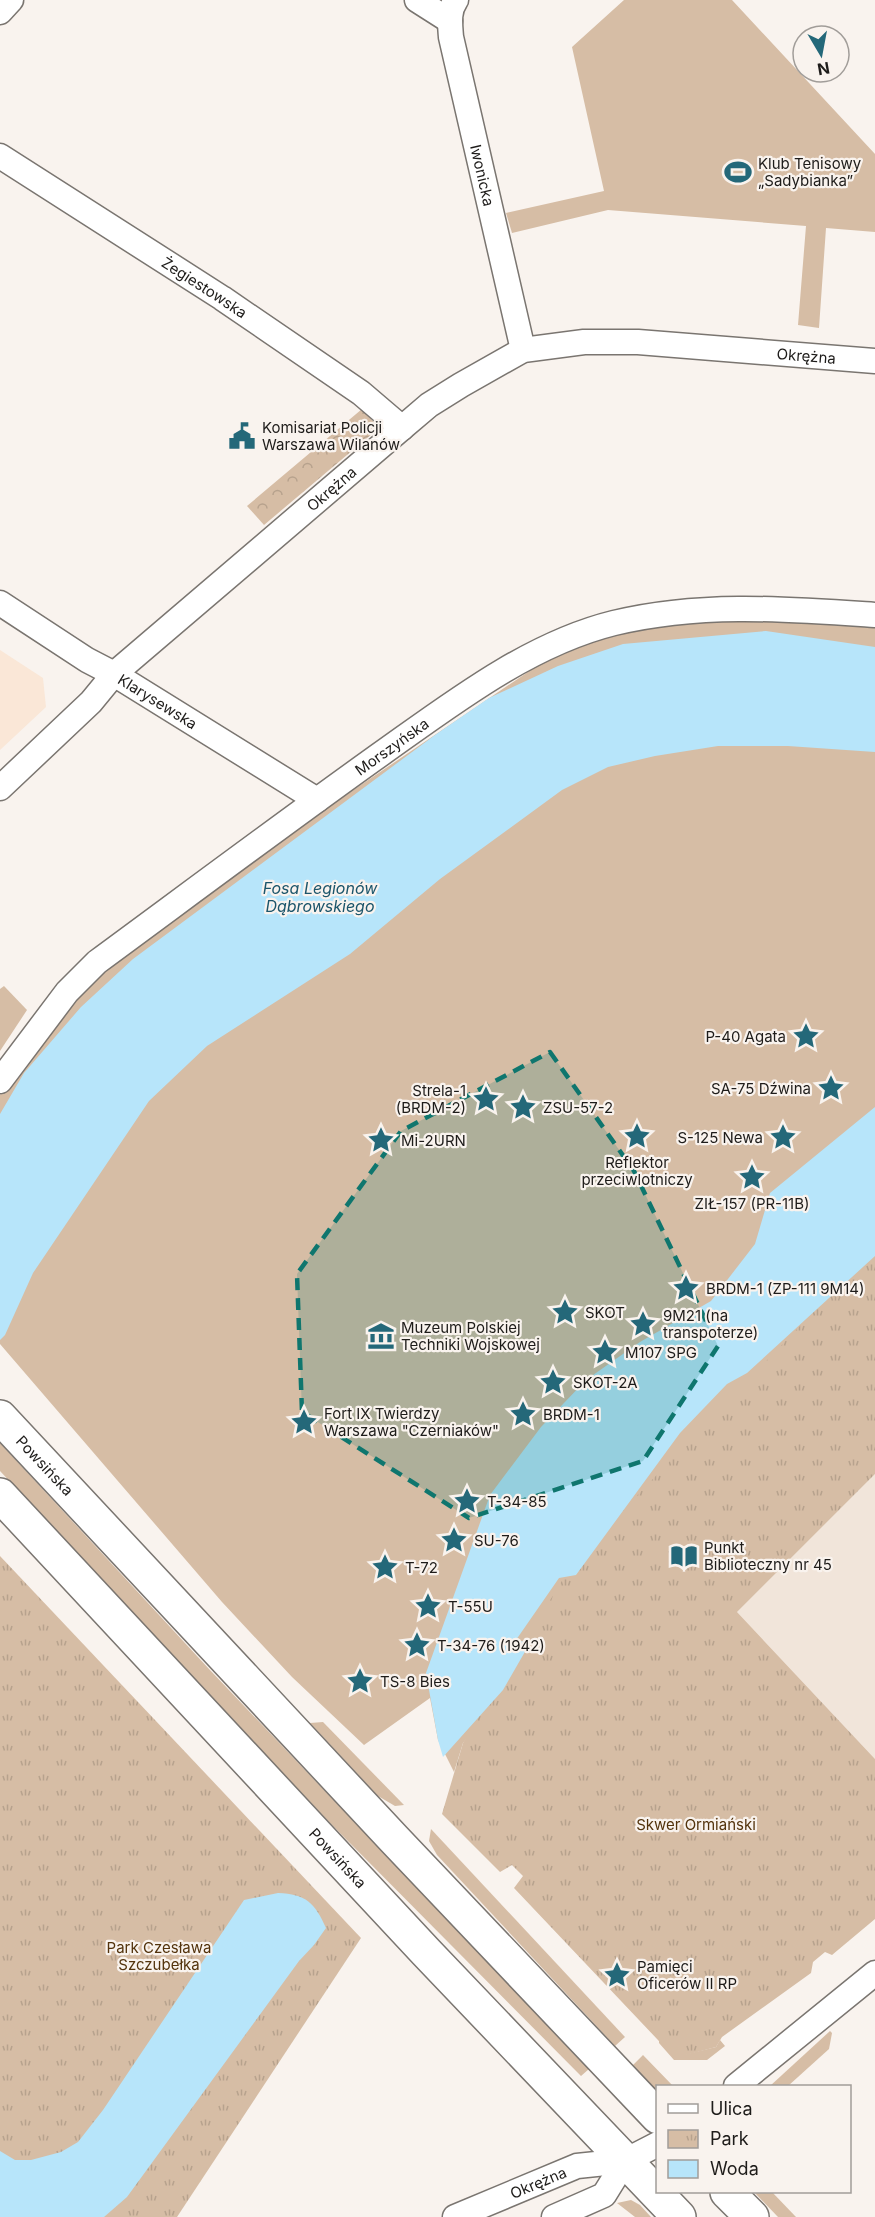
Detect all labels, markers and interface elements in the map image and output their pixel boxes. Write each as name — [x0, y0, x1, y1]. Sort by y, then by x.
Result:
north arrow — [791, 24, 851, 84]
text: N — [816, 58, 831, 80]
street label: Iwonicka — [466, 142, 499, 208]
place label: Klub Tenisowy „Sadybianka” — [758, 154, 862, 190]
sports icon: Klub Tenisowy „Sadybianka” — [723, 157, 753, 187]
street label: Żegiestowska — [158, 253, 251, 322]
street label: Okrężna — [776, 344, 837, 367]
place label: Komisariat Policji Warszawa Wilanów — [262, 418, 400, 454]
public building icon: Komisariat Policji Warszawa Wilanów — [227, 421, 257, 451]
street label: Okrężna — [302, 462, 360, 515]
street label: Klarysewska — [115, 669, 201, 733]
street label: Morszyńska — [351, 714, 432, 779]
water label: Fosa Legionów Dąbrowskiego — [263, 878, 378, 916]
place icon: P-40 Agata — [791, 1021, 821, 1051]
place label: P-40 Agata — [705, 1027, 786, 1046]
place icon: SA-75 Dźwina — [816, 1073, 846, 1103]
place label: SA-75 Dźwina — [711, 1079, 811, 1098]
place label: Strela-1 (BRDM-2) — [396, 1081, 466, 1117]
place icon: Strela-1 (BRDM-2) — [471, 1084, 501, 1114]
place icon: ZSU-57-2 — [508, 1092, 538, 1122]
place label: ZSU-57-2 — [543, 1098, 613, 1117]
place icon: Reflektor przeciwlotniczy — [622, 1121, 652, 1151]
place icon: S-125 Newa — [768, 1122, 798, 1152]
place icon: Mi-2URN — [366, 1125, 396, 1155]
place label: S-125 Newa — [677, 1128, 763, 1147]
place label: Mi-2URN — [401, 1131, 466, 1150]
place label: Reflektor przeciwlotniczy — [581, 1153, 693, 1189]
place icon: ZIŁ-157 (PR-11B) — [737, 1162, 767, 1192]
place label: ZIŁ-157 (PR-11B) — [694, 1194, 810, 1213]
place icon: BRDM-1 (ZP-111 9M14) — [671, 1273, 701, 1303]
place label: BRDM-1 (ZP-111 9M14) — [706, 1279, 864, 1298]
place icon: SKOT — [550, 1297, 580, 1327]
place label: SKOT — [585, 1303, 625, 1322]
place label: 9M21 (na transpoterze) — [663, 1306, 758, 1342]
place icon: 9M21 (na transpoterze) — [628, 1309, 658, 1339]
place label: Muzeum Polskiej Techniki Wojskowej — [401, 1318, 540, 1354]
museum icon: Muzeum Polskiej Techniki Wojskowej — [366, 1321, 396, 1351]
place icon: M107 SPG — [590, 1337, 620, 1367]
place label: M107 SPG — [625, 1343, 697, 1362]
place icon: SKOT-2A — [538, 1367, 568, 1397]
place label: SKOT-2A — [573, 1373, 638, 1392]
place icon: BRDM-1 — [508, 1399, 538, 1429]
place label: Fort IX Twierdzy Warszawa "Czerniaków" — [324, 1404, 499, 1440]
place label: BRDM-1 — [543, 1405, 600, 1424]
place icon: Fort IX Twierdzy Warszawa "Czerniaków" — [289, 1407, 319, 1437]
street label: Powsińska — [12, 1431, 78, 1499]
place icon: T-34-85 — [452, 1486, 482, 1516]
place label: T-34-85 — [487, 1492, 547, 1511]
place icon: SU-76 — [439, 1525, 469, 1555]
place label: SU-76 — [474, 1531, 519, 1550]
place label: Punkt Biblioteczny nr 45 — [704, 1538, 832, 1574]
library icon: Punkt Biblioteczny nr 45 — [669, 1541, 699, 1571]
place icon: T-72 — [370, 1552, 400, 1582]
place label: T-72 — [405, 1558, 438, 1577]
place icon: T-55U — [413, 1591, 443, 1621]
place label: T-55U — [448, 1597, 493, 1616]
place icon: T-34-76 (1942) — [402, 1630, 432, 1660]
place label: T-34-76 (1942) — [437, 1636, 545, 1655]
place icon: TS-8 Bies — [345, 1666, 375, 1696]
place label: TS-8 Bies — [380, 1672, 450, 1691]
park label: Skwer Ormiański — [636, 1815, 756, 1834]
street label: Powsińska — [305, 1824, 371, 1892]
park label: Park Czesława Szczubełka — [107, 1938, 211, 1974]
place label: Pamięci Oficerów II RP — [637, 1957, 737, 1993]
place icon: Pamięci Oficerów II RP — [602, 1960, 632, 1990]
legend — [656, 2085, 851, 2193]
text: Ulica — [710, 2098, 753, 2119]
text: Park — [710, 2128, 749, 2149]
text: Woda — [710, 2158, 759, 2179]
street label: Okrężna — [507, 2162, 569, 2202]

